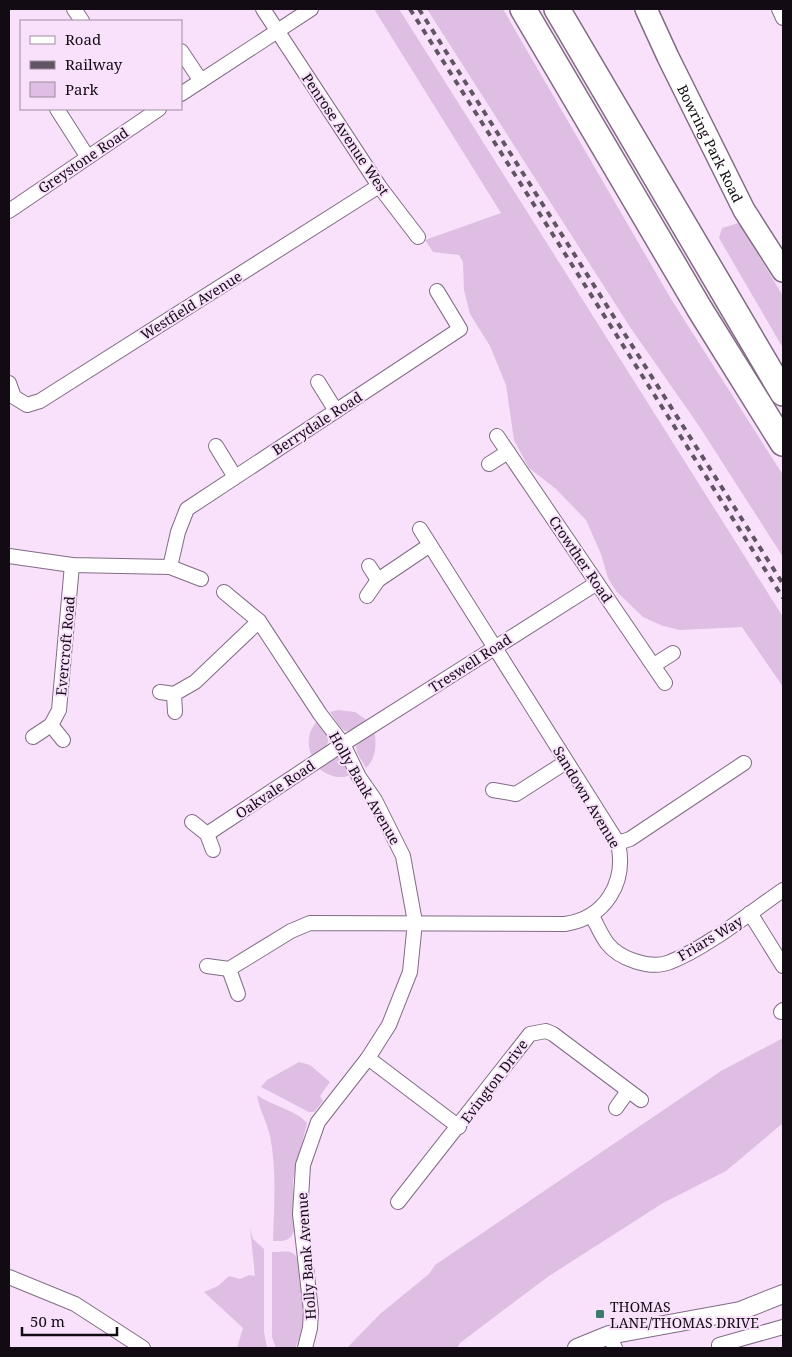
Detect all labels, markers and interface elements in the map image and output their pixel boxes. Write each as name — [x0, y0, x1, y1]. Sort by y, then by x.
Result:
legend — [20, 20, 182, 110]
text: Road — [65, 29, 101, 49]
text: Railway — [65, 54, 123, 74]
street label: Penrose Avenue West — [298, 69, 394, 199]
text: Park — [65, 79, 99, 99]
street label: Bowring Park Road — [674, 81, 748, 206]
street label: Greystone Road — [34, 122, 132, 197]
street label: Westfield Avenue — [137, 266, 245, 344]
street label: Berrydale Road — [268, 387, 366, 459]
street label: Crowther Road — [545, 512, 617, 606]
street label: Evercroft Road — [51, 595, 79, 697]
street label: Treswell Road — [425, 629, 515, 697]
street label: Holly Bank Avenue — [325, 728, 405, 848]
street label: Sandown Avenue — [549, 742, 625, 852]
street label: Oakvale Road — [232, 755, 319, 823]
street label: Friars Way — [674, 911, 746, 965]
street label: Evington Drive — [456, 1035, 532, 1127]
street label: Holly Bank Avenue — [292, 1192, 320, 1320]
place label: THOMAS LANE/THOMAS DRIVE — [610, 1297, 759, 1332]
scale bar — [22, 1304, 118, 1336]
marker: THOMAS LANE/THOMAS DRIVE — [594, 1308, 606, 1320]
text: 50 m — [30, 1311, 65, 1331]

